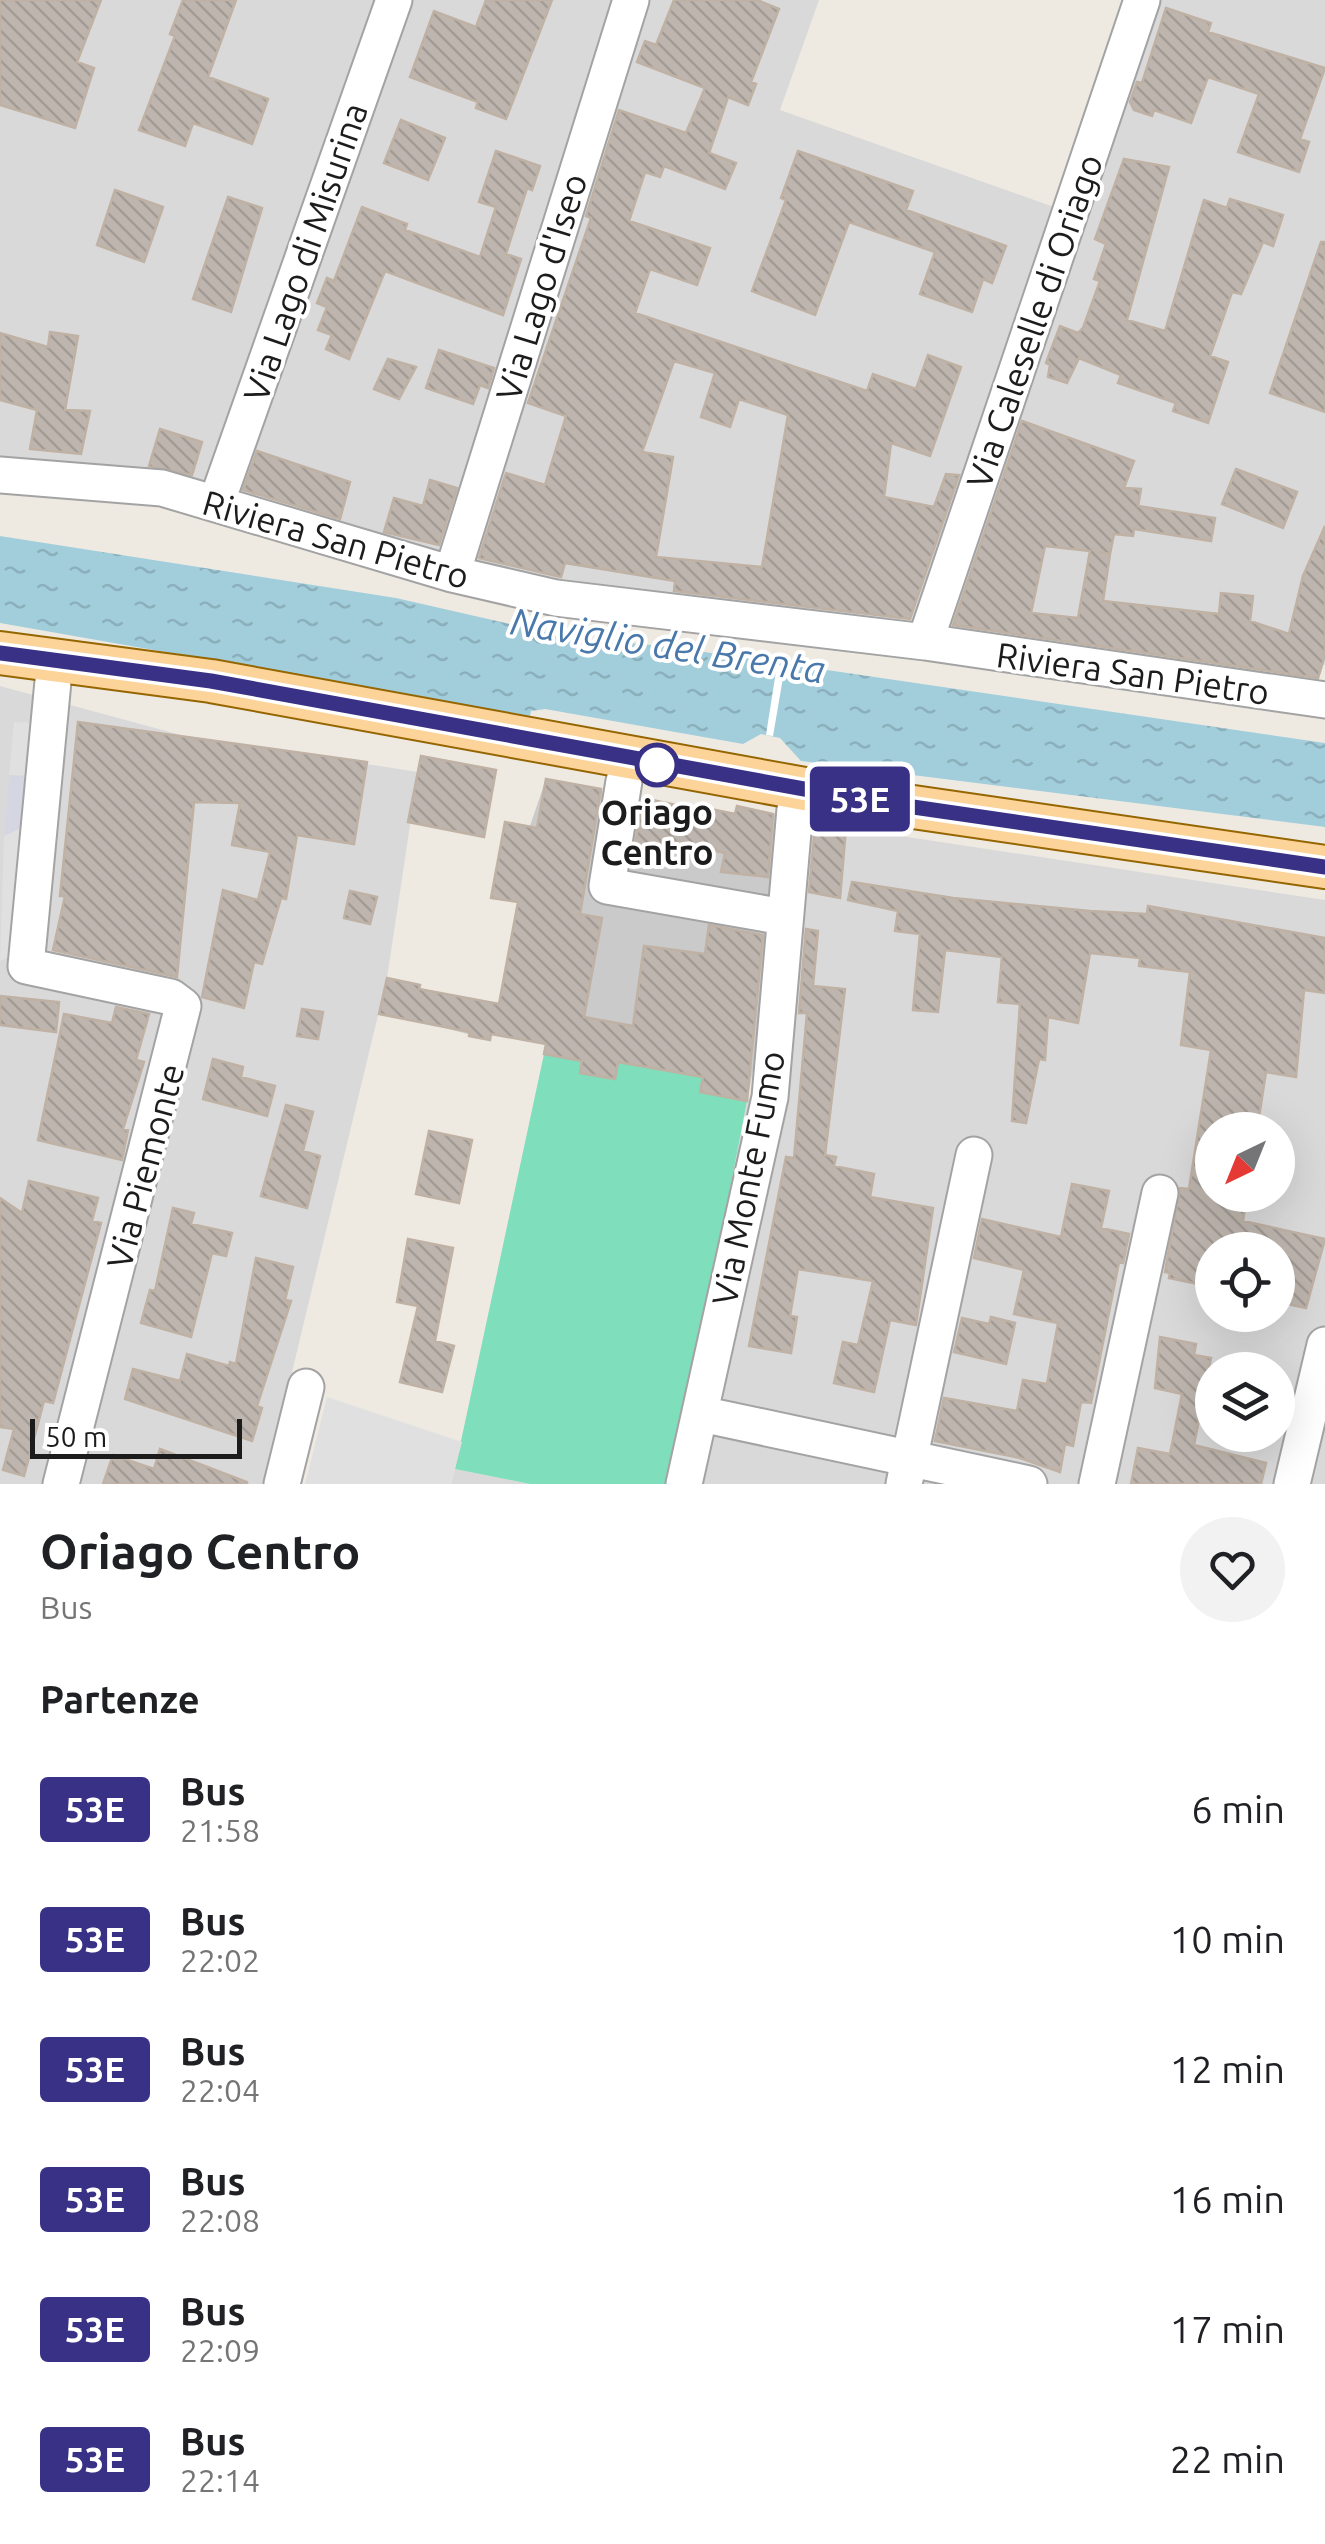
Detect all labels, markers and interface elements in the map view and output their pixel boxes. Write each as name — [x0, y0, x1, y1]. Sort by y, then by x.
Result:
street label: Via Lago di Misurina — [235, 97, 375, 407]
street label: Via Caleselle di Oriago — [958, 149, 1110, 493]
street label: Via Lago d'Iseo — [487, 169, 595, 405]
street label: Riviera San Pietro — [198, 482, 474, 596]
water label: Naviglio del Brenta — [508, 599, 828, 691]
street label: Riviera San Pietro — [994, 634, 1272, 712]
marker: Oriago Centro — [636, 744, 678, 786]
line badge: 53E — [802, 766, 918, 832]
text: 53E — [830, 779, 890, 819]
place label: Oriago Centro — [601, 792, 713, 872]
street label: Via Monte Fumo — [704, 1047, 792, 1309]
street label: Via Piemonte — [98, 1059, 192, 1273]
north arrow — [1195, 1112, 1295, 1212]
map controls — [1195, 1112, 1295, 1452]
button: locate — [1195, 1232, 1295, 1332]
button: layers — [1195, 1352, 1295, 1452]
scale bar — [30, 1414, 242, 1458]
text: 50 m — [45, 1421, 107, 1452]
button: heart — [1180, 1517, 1285, 1622]
text: Oriago Centro — [40, 1524, 360, 1578]
text: Bus — [40, 1589, 92, 1625]
text: Partenze — [40, 1678, 200, 1720]
text: Bus — [180, 1770, 245, 1812]
text: 6 min — [1191, 1788, 1285, 1830]
text: 53E — [65, 1789, 125, 1829]
text: 21:58 — [180, 1812, 260, 1848]
text: Bus — [180, 1900, 245, 1942]
text: 10 min — [1170, 1918, 1285, 1960]
text: 53E — [65, 1919, 125, 1959]
text: 22:02 — [180, 1942, 260, 1978]
text: Bus — [180, 2030, 245, 2072]
text: 12 min — [1170, 2048, 1285, 2090]
text: 53E — [65, 2049, 125, 2089]
text: 22:04 — [180, 2072, 260, 2108]
text: Bus — [180, 2160, 245, 2202]
text: 16 min — [1170, 2178, 1285, 2220]
text: 53E — [65, 2179, 125, 2219]
text: 22:08 — [180, 2202, 260, 2238]
text: Bus — [180, 2290, 245, 2332]
text: 17 min — [1170, 2308, 1285, 2350]
text: 53E — [65, 2309, 125, 2349]
text: 22:09 — [180, 2332, 260, 2368]
text: Bus — [180, 2420, 245, 2462]
text: 22 min — [1170, 2438, 1285, 2480]
text: 53E — [65, 2439, 125, 2479]
text: 22:14 — [180, 2462, 260, 2498]

